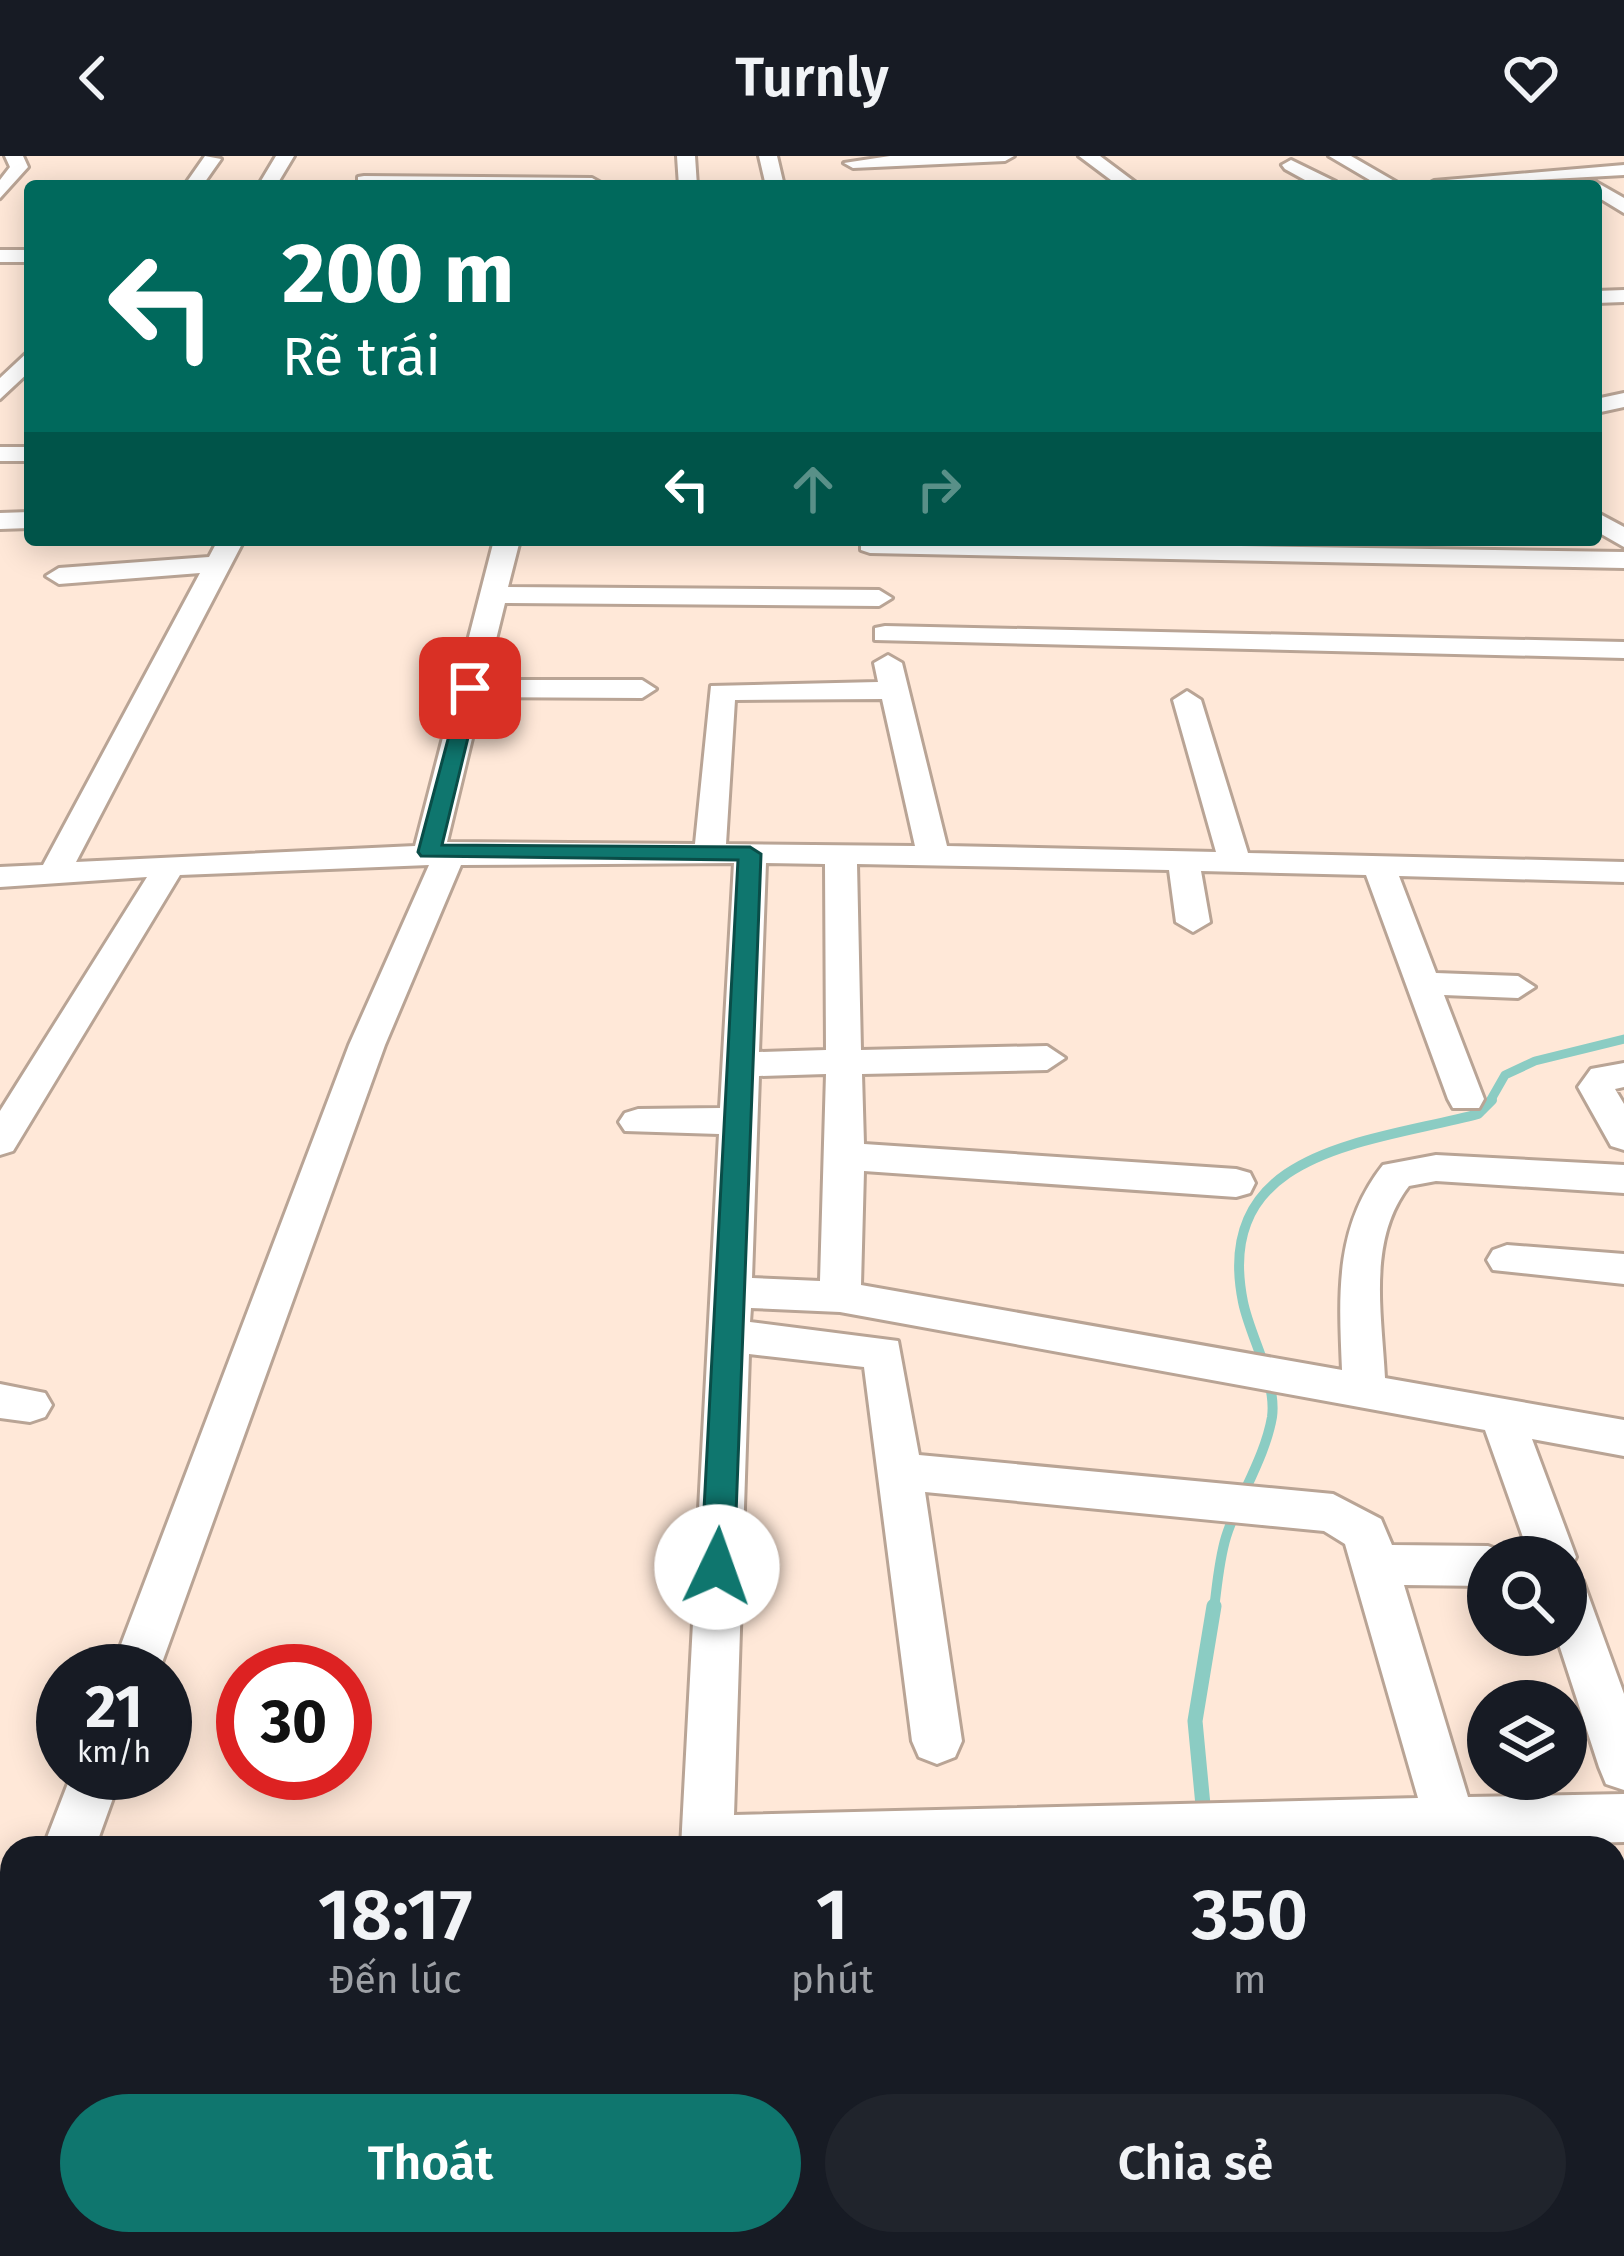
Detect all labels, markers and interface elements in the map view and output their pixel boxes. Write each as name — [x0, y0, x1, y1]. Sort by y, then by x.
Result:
icon: back — [60, 45, 126, 111]
icon: heart — [1498, 45, 1564, 111]
text: Turnly — [735, 46, 889, 110]
text: 200 m — [282, 223, 515, 324]
icon: left — [84, 228, 240, 384]
text: Rẽ trái — [282, 325, 441, 389]
icon: left — [654, 456, 720, 522]
icon: ahead — [780, 456, 846, 522]
icon: right — [906, 456, 972, 522]
pin — [419, 637, 521, 739]
icon: arrive — [437, 655, 503, 721]
position arrow — [654, 1504, 780, 1630]
map controls — [1467, 1536, 1587, 1800]
button: search — [1467, 1536, 1587, 1656]
speed limit sign: 30 — [216, 1644, 372, 1800]
text: 21 — [85, 1671, 143, 1743]
button: layers — [1467, 1680, 1587, 1800]
text: km/h — [77, 1734, 151, 1770]
text: 18:17 — [318, 1872, 473, 1958]
text: 1 — [816, 1872, 849, 1958]
text: 350 — [1191, 1872, 1308, 1958]
text: Đến lúc — [329, 1957, 462, 2003]
text: phút — [791, 1957, 874, 2003]
text: m — [1233, 1957, 1267, 2003]
button: Thoát — [60, 2094, 801, 2232]
button: Chia sẻ — [825, 2094, 1566, 2232]

